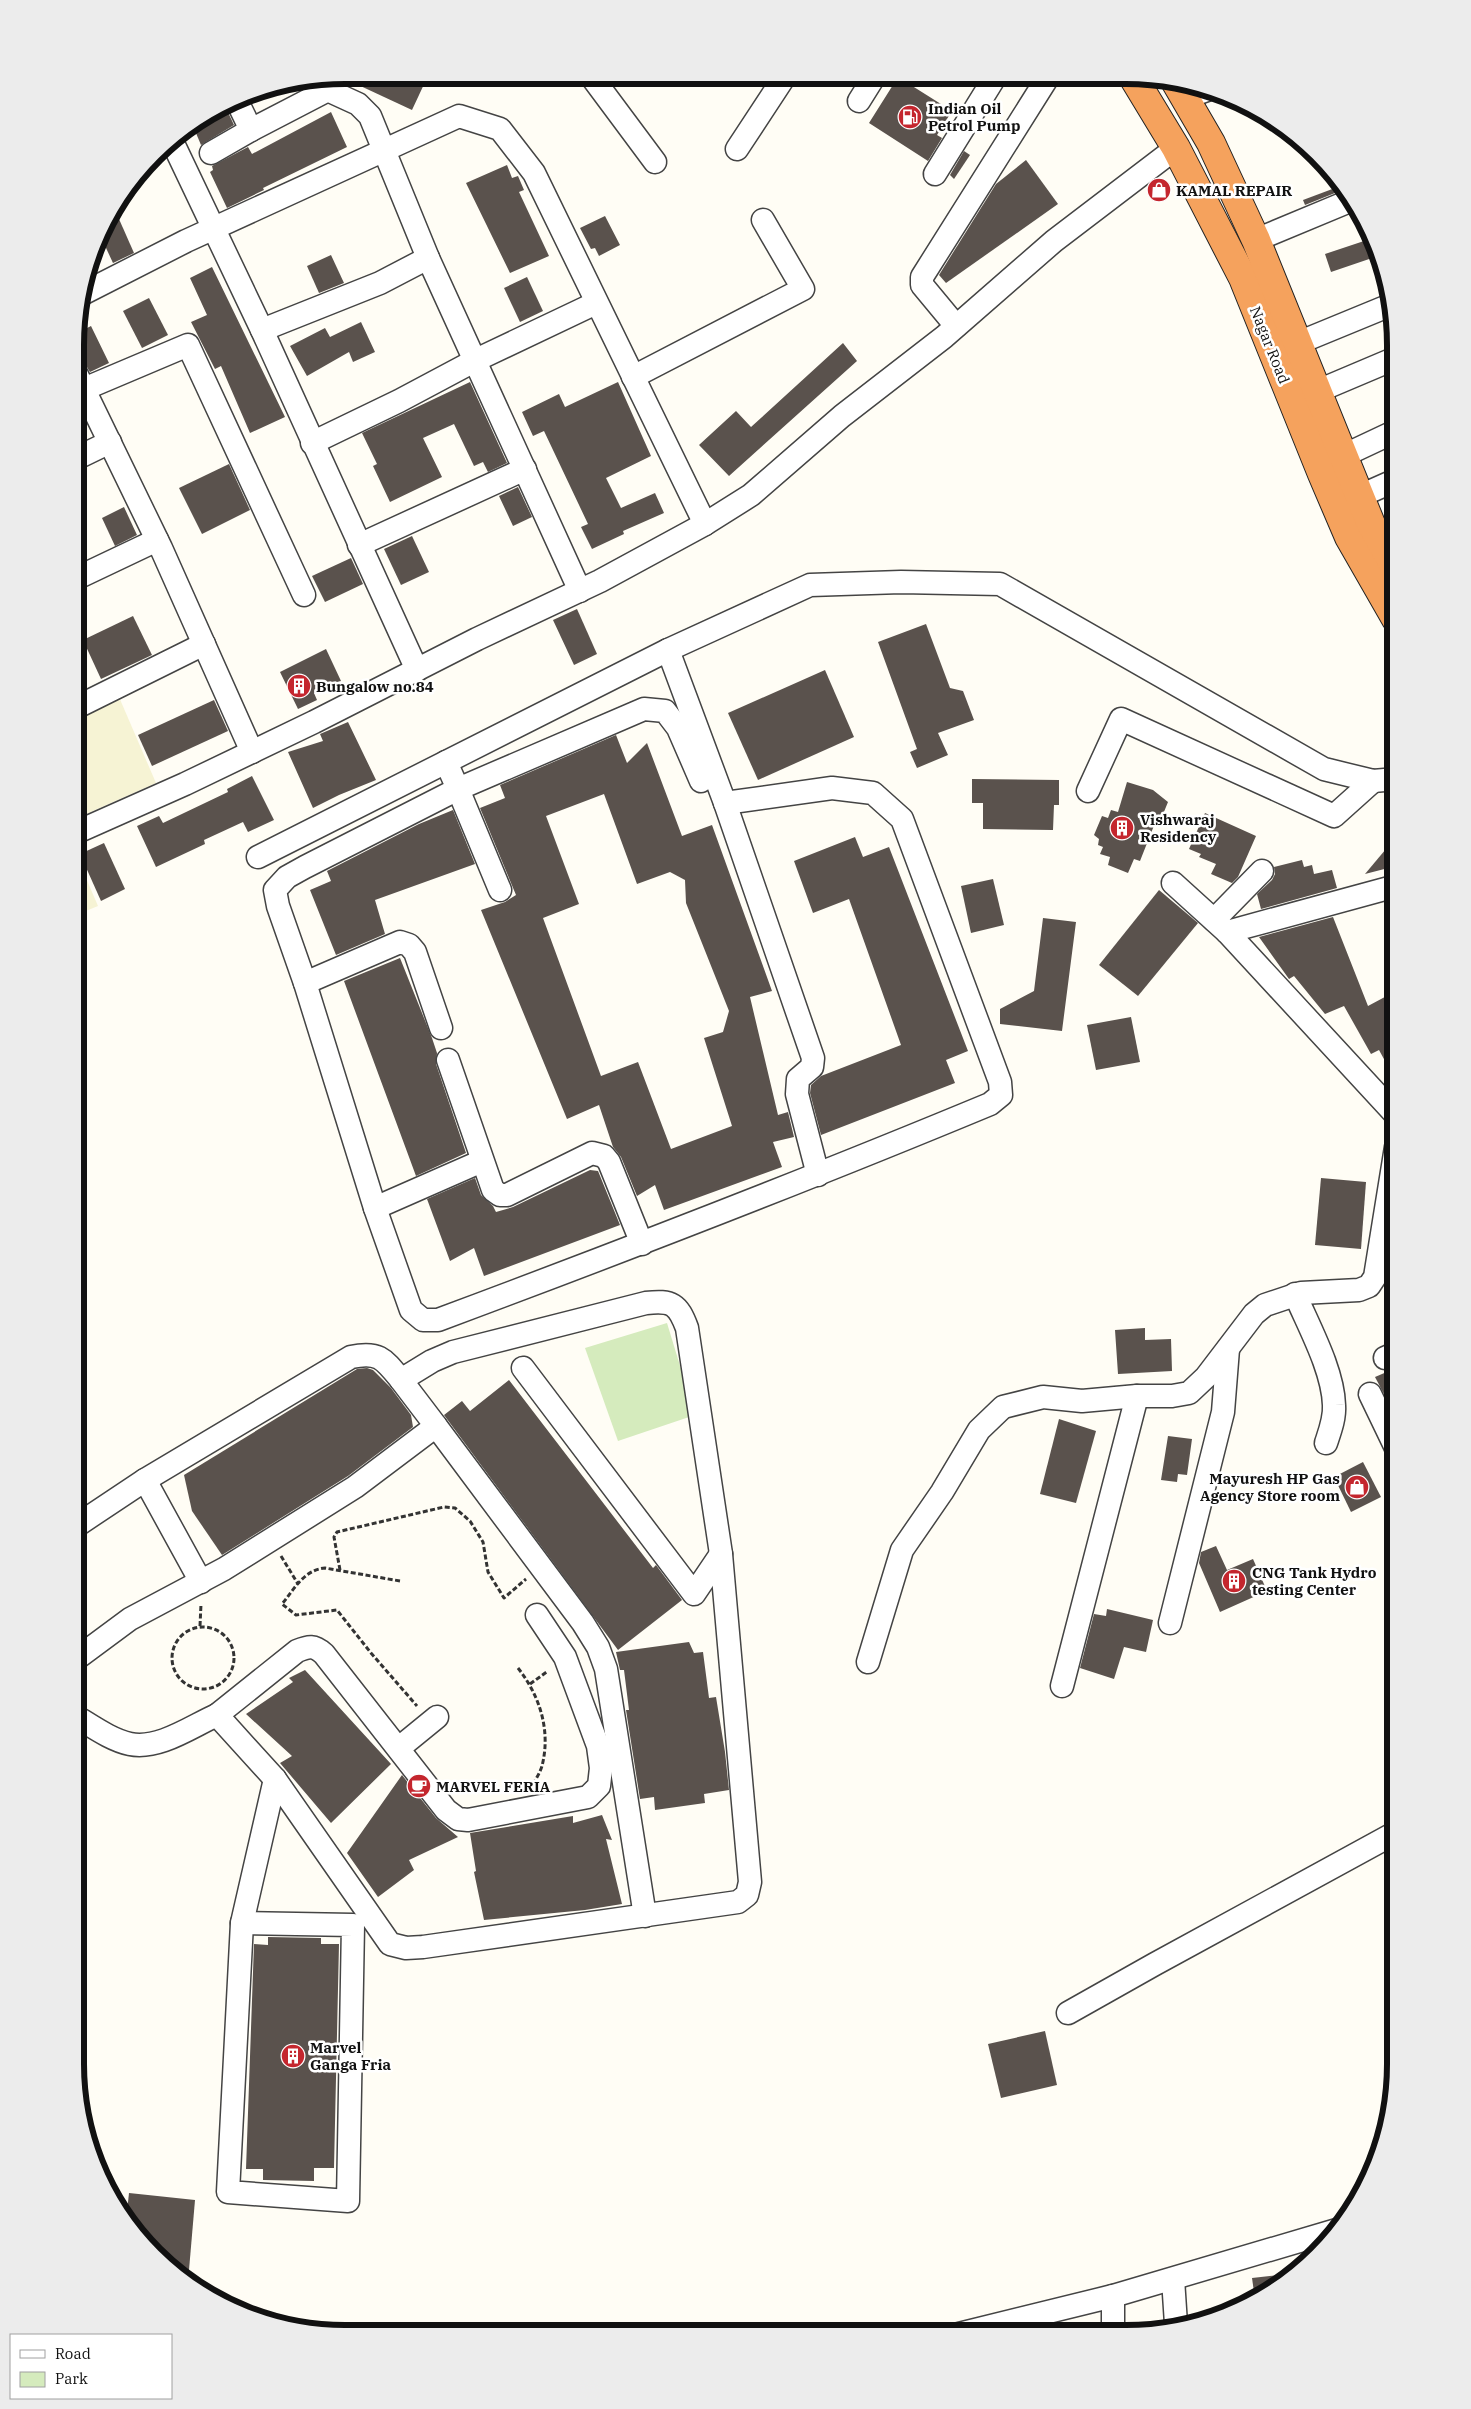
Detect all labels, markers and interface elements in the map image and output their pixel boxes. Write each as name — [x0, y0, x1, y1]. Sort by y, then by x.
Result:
place label: Indian Oil Petrol Pump — [928, 99, 1020, 135]
fuel station icon: Indian Oil Petrol Pump — [897, 104, 923, 130]
shop icon: KAMAL REPAIR — [1146, 177, 1172, 203]
place label: KAMAL REPAIR — [1176, 181, 1292, 200]
street label: Nagar Road — [1246, 303, 1294, 387]
building icon: Bungalow no.84 — [286, 673, 312, 699]
place label: Bungalow no.84 — [316, 677, 434, 696]
place label: Vishwaraj Residency — [1140, 810, 1217, 846]
building icon: Vishwaraj Residency — [1109, 815, 1135, 841]
place label: Mayuresh HP Gas Agency Store room — [1200, 1469, 1340, 1505]
shop icon: Mayuresh HP Gas Agency Store room — [1344, 1474, 1370, 1500]
place label: CNG Tank Hydro testing Center — [1252, 1563, 1377, 1599]
building icon: CNG Tank Hydro testing Center — [1221, 1568, 1247, 1594]
cafe icon: MARVEL FERIA — [406, 1773, 432, 1799]
place label: MARVEL FERIA — [436, 1777, 551, 1796]
place label: Marvel Ganga Fria — [310, 2038, 392, 2074]
building icon: Marvel Ganga Fria — [280, 2043, 306, 2069]
legend — [10, 2334, 172, 2399]
text: Road — [55, 2344, 91, 2363]
text: Park — [55, 2369, 88, 2388]

